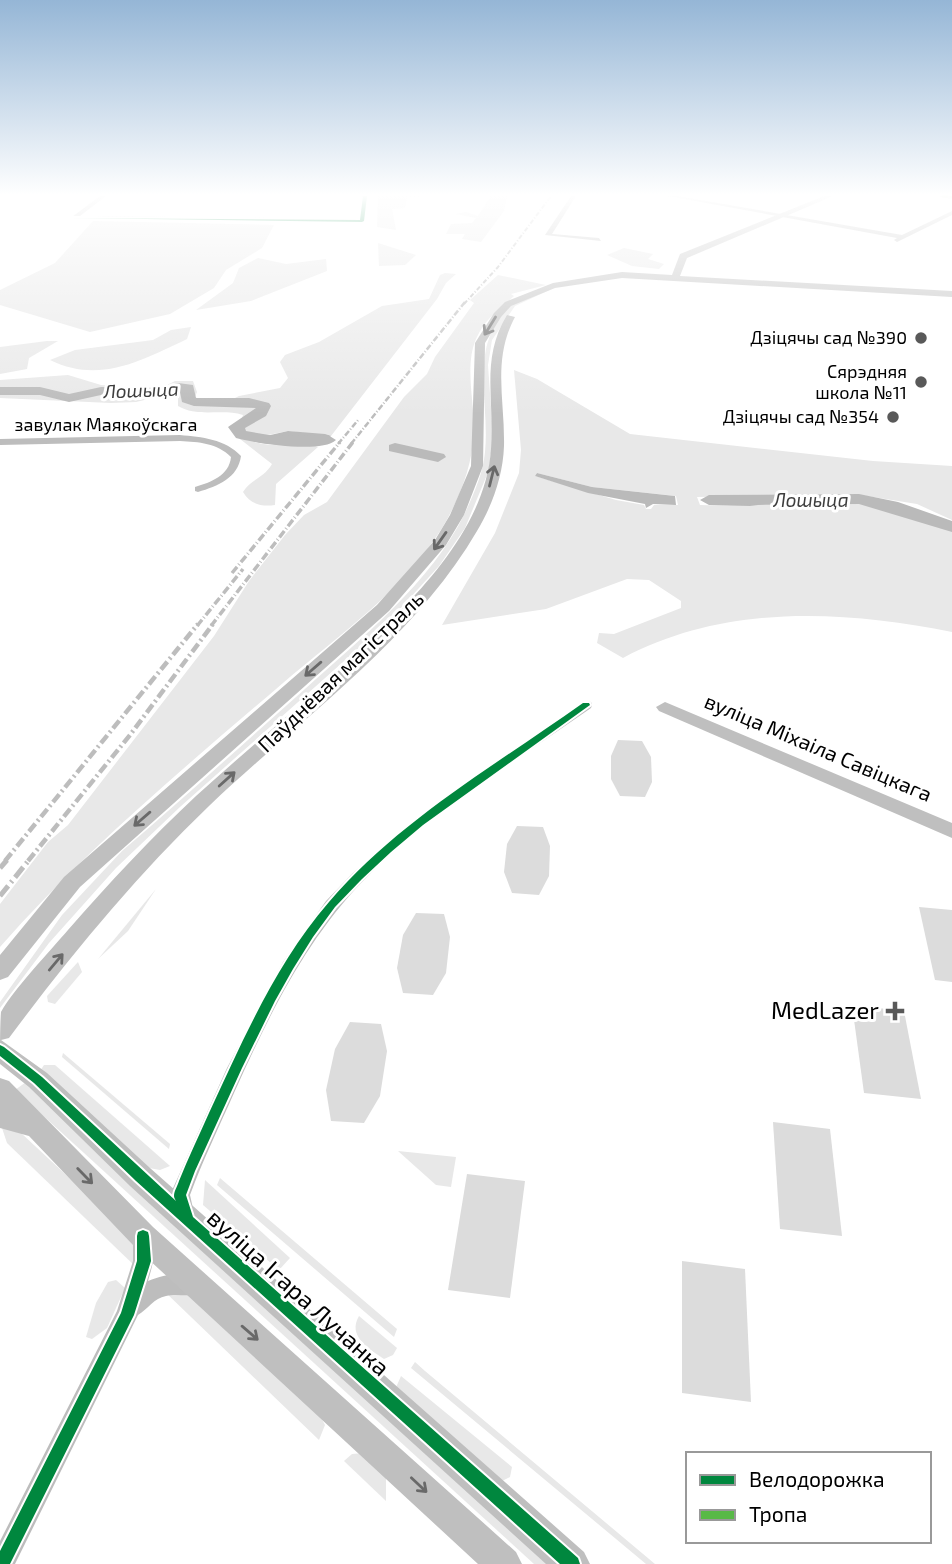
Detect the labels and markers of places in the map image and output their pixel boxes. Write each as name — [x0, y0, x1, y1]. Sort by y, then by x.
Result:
place label: Дзіцячы сад №390 — [750, 326, 907, 348]
marker: Дзіцячы сад №390 — [913, 330, 929, 346]
place label: Сярэдняя школа №11 — [815, 360, 907, 403]
marker: Сярэдняя школа №11 — [913, 374, 929, 390]
place label: Дзіцячы сад №354 — [723, 405, 879, 427]
marker: Дзіцячы сад №354 — [885, 409, 901, 425]
place label: MedLazer — [771, 995, 879, 1024]
marker: MedLazer — [885, 1001, 905, 1021]

